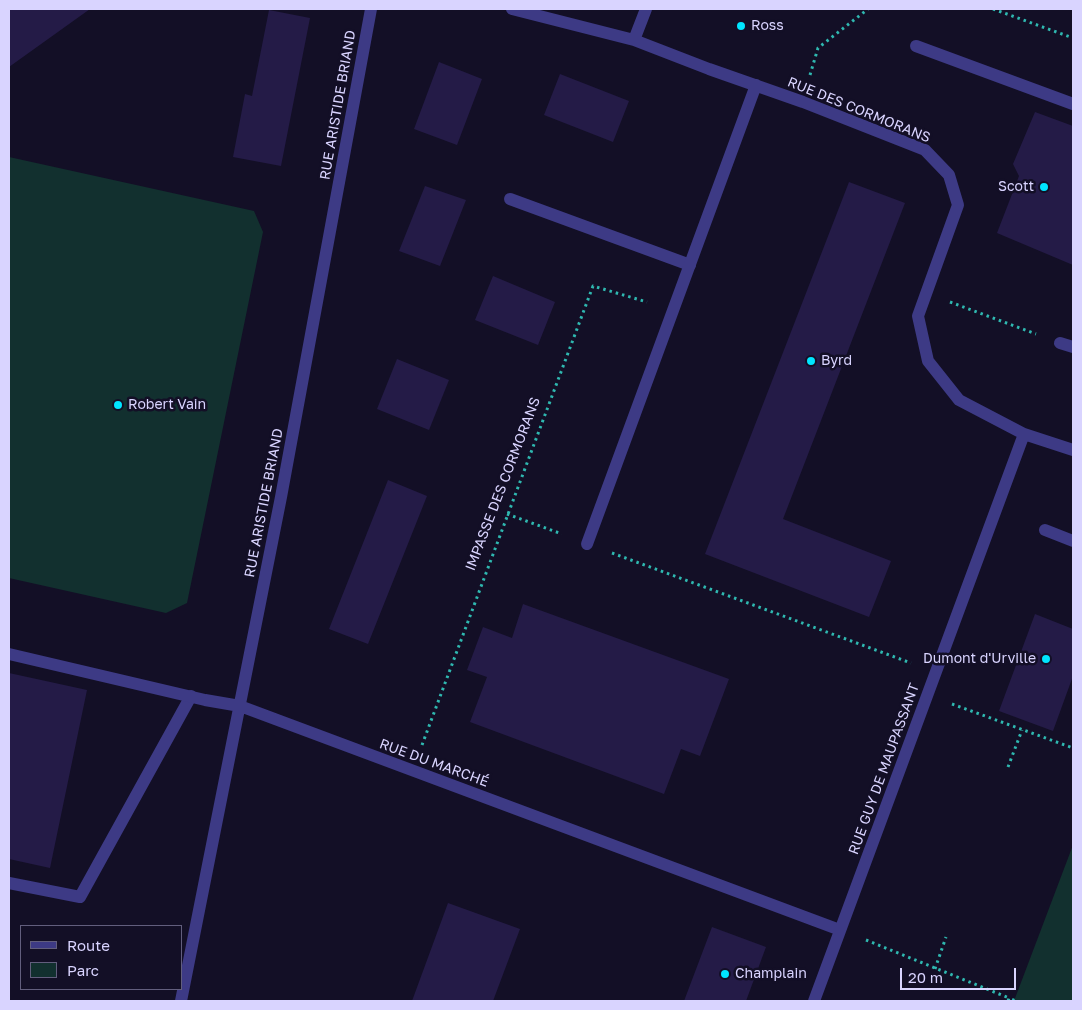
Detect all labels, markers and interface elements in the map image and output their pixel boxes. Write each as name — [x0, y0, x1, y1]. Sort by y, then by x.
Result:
place label: Ross — [751, 18, 784, 34]
marker: Ross — [735, 20, 747, 32]
street label: RUE ARISTIDE BRIAND — [317, 29, 359, 181]
street label: RUE DES CORMORANS — [785, 74, 933, 146]
place label: Scott — [998, 179, 1034, 195]
marker: Scott — [1038, 181, 1050, 193]
place label: Byrd — [821, 353, 852, 369]
marker: Byrd — [805, 355, 817, 367]
street label: IMPASSE DES CORMORANS — [462, 395, 544, 573]
place label: Robert Vain — [128, 397, 206, 413]
marker: Robert Vain — [112, 399, 124, 411]
street label: RUE ARISTIDE BRIAND — [241, 427, 287, 579]
place label: Dumont d'Urville — [923, 651, 1036, 667]
marker: Dumont d'Urville — [1040, 653, 1052, 665]
street label: RUE GUY DE MAUPASSANT — [845, 681, 923, 857]
street label: RUE DU MARCHÉ — [377, 735, 491, 791]
legend — [20, 925, 182, 990]
text: Route — [67, 936, 110, 954]
scale bar — [902, 958, 1018, 990]
text: Parc — [67, 961, 99, 979]
place label: Champlain — [735, 966, 807, 982]
marker: Champlain — [719, 968, 731, 980]
text: 20 m — [908, 968, 943, 986]

